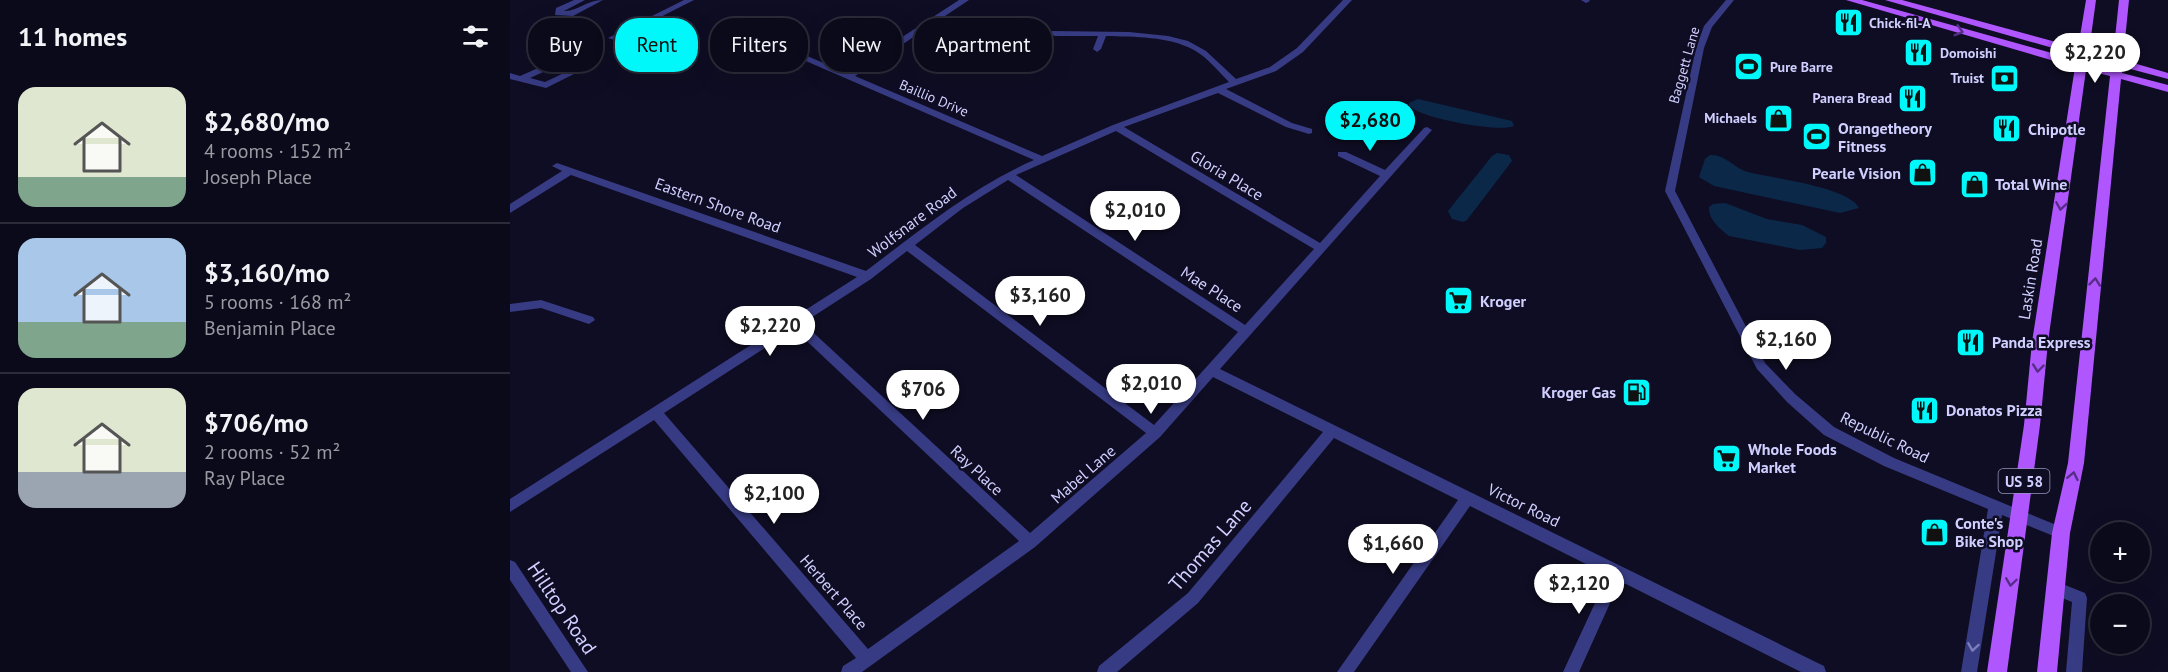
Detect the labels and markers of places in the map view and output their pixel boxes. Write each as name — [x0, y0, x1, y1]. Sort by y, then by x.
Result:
restaurant icon: Chick-fil-A — [1832, 7, 1864, 39]
place label: Chick-fil-A — [1869, 14, 1931, 32]
pin: $2,220 — [2046, 33, 2144, 84]
restaurant icon: Domoishi — [1903, 37, 1935, 69]
place label: Domoishi — [1940, 44, 1997, 62]
sports icon: Pure Barre — [1733, 51, 1765, 83]
place label: Pure Barre — [1770, 58, 1833, 76]
bank icon: Truist — [1989, 62, 2021, 94]
place label: Truist — [1951, 69, 1984, 87]
restaurant icon: Panera Bread — [1897, 82, 1929, 114]
place label: Panera Bread — [1813, 89, 1892, 107]
pin: $2,680 — [1321, 101, 1419, 152]
shop icon: Michaels — [1762, 102, 1794, 134]
place label: Michaels — [1704, 109, 1757, 127]
restaurant icon: Chipotle — [1991, 113, 2023, 145]
place label: Orangetheory Fitness — [1838, 118, 1932, 156]
place label: Chipotle — [2028, 119, 2086, 139]
sports icon: Orangetheory Fitness — [1801, 121, 1833, 153]
shop icon: Pearle Vision — [1906, 157, 1938, 189]
place label: Pearle Vision — [1812, 163, 1901, 183]
shop icon: Total Wine — [1958, 168, 1990, 200]
place label: Total Wine — [1995, 174, 2067, 194]
pin: $2,010 — [1086, 191, 1184, 242]
pin: $3,160 — [991, 276, 1089, 327]
supermarket icon: Kroger — [1443, 285, 1475, 317]
place label: Kroger — [1480, 291, 1527, 311]
pin: $2,220 — [721, 306, 819, 357]
pin: $2,160 — [1737, 320, 1835, 371]
restaurant icon: Panda Express — [1955, 326, 1987, 358]
place label: Panda Express — [1992, 332, 2091, 352]
pin: $2,010 — [1102, 364, 1200, 415]
pin: $706 — [887, 370, 959, 421]
fuel station icon: Kroger Gas — [1621, 376, 1653, 408]
place label: Kroger Gas — [1542, 382, 1616, 402]
restaurant icon: Donatos Pizza — [1909, 394, 1941, 426]
place label: Donatos Pizza — [1946, 400, 2043, 420]
place label: Whole Foods Market — [1748, 439, 1837, 477]
supermarket icon: Whole Foods Market — [1711, 442, 1743, 474]
pin: $2,100 — [725, 474, 823, 525]
place label: Conte's Bike Shop — [1955, 513, 2023, 551]
shop icon: Conte's Bike Shop — [1918, 516, 1950, 548]
pin: $1,660 — [1344, 524, 1442, 575]
pin: $2,120 — [1530, 564, 1628, 615]

